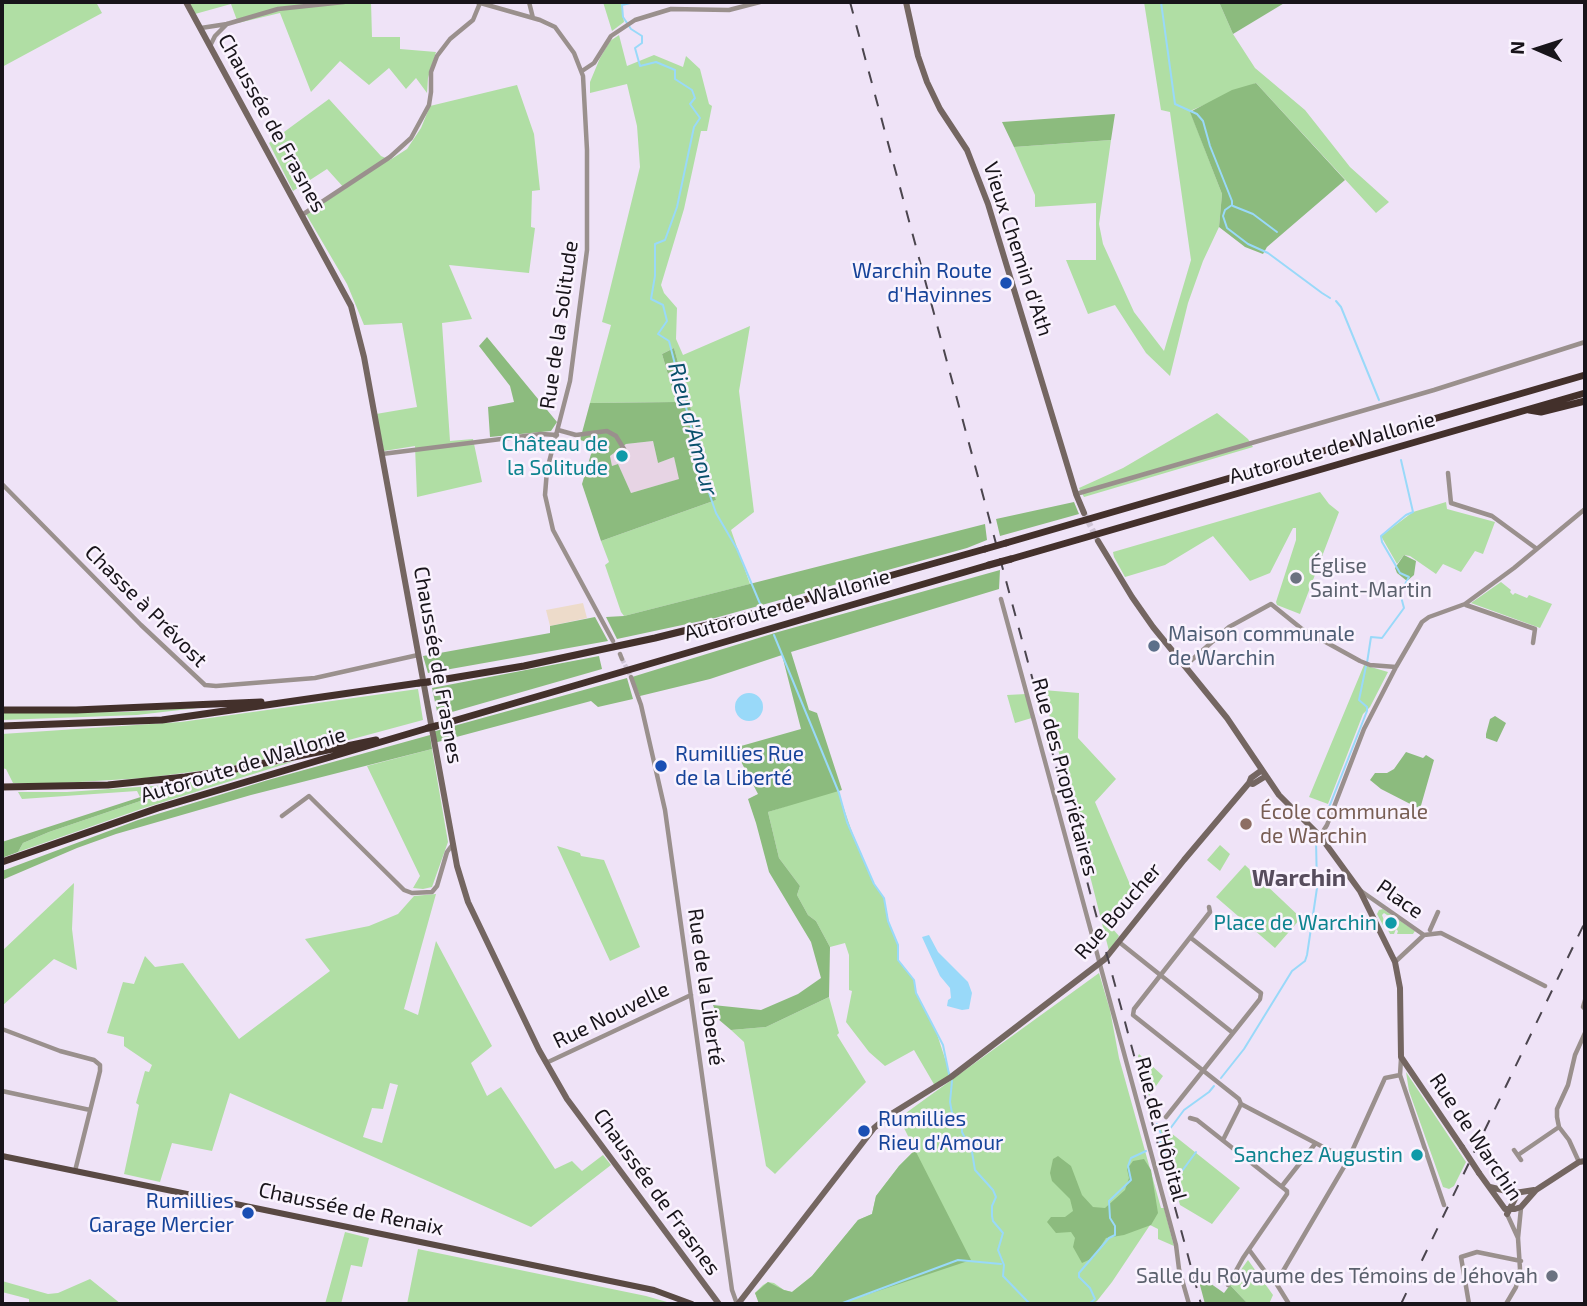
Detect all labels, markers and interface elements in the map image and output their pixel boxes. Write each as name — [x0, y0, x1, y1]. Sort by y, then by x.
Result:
north arrow — [1503, 14, 1573, 84]
street label: Chaussée de Frasnes — [213, 29, 331, 217]
text: N — [1505, 40, 1528, 55]
street label: Vieux Chemin d'Ath — [978, 159, 1058, 339]
street label: Rue de la Solitude — [535, 239, 583, 411]
place label: Warchin Route d'Havinnes — [852, 258, 992, 308]
marker: Warchin Route d'Havinnes — [998, 275, 1014, 291]
water label: Rieu d'Amour — [662, 359, 724, 499]
street label: Autoroute de Wallonie — [1226, 407, 1438, 489]
place label: Château de la Solitude — [502, 431, 608, 481]
marker: Château de la Solitude — [614, 448, 630, 464]
street label: Chasse à Prévost — [80, 540, 212, 672]
place label: Église Saint-Martin — [1310, 553, 1432, 603]
street label: Chaussée de Frasnes — [408, 564, 468, 766]
street label: Autoroute de Wallonie — [681, 564, 893, 646]
marker: Église Saint-Martin — [1288, 570, 1304, 586]
place label: Maison communale de Warchin — [1168, 621, 1355, 671]
marker: Maison communale de Warchin — [1146, 638, 1162, 654]
street label: Rue des Propriétaires — [1026, 675, 1104, 879]
street label: Autoroute de Wallonie — [137, 722, 349, 808]
place label: Rumillies Rue de la Liberté — [675, 741, 804, 791]
marker: Rumillies Rue de la Liberté — [653, 758, 669, 774]
place label: École communale de Warchin — [1260, 799, 1428, 849]
marker: École communale de Warchin — [1238, 816, 1254, 832]
street label: Rue Boucher — [1069, 857, 1167, 965]
district label: Warchin — [1252, 864, 1346, 892]
street label: Place — [1372, 874, 1428, 924]
street label: Rue de la Liberté — [683, 907, 729, 1067]
place label: Place de Warchin — [1214, 910, 1377, 936]
marker: Place de Warchin — [1383, 915, 1399, 931]
street label: Rue Nouvelle — [549, 976, 673, 1054]
street label: Rue de l'Hôpital — [1130, 1054, 1192, 1204]
street label: Rue de Warchin — [1424, 1069, 1528, 1205]
street label: Chaussée de Frasnes — [588, 1104, 726, 1280]
place label: Rumillies Rieu d'Amour — [878, 1106, 1004, 1156]
marker: Rumillies Rieu d'Amour — [856, 1123, 872, 1139]
place label: Sanchez Augustin — [1234, 1142, 1403, 1168]
marker: Sanchez Augustin — [1409, 1147, 1425, 1163]
street label: Chaussée de Renaix — [256, 1177, 446, 1241]
place label: Rumillies Garage Mercier — [89, 1188, 234, 1238]
marker: Rumillies Garage Mercier — [240, 1205, 256, 1221]
place label: Salle du Royaume des Témoins de Jéhovah — [1136, 1263, 1538, 1289]
marker: Salle du Royaume des Témoins de Jéhovah — [1544, 1268, 1560, 1284]

